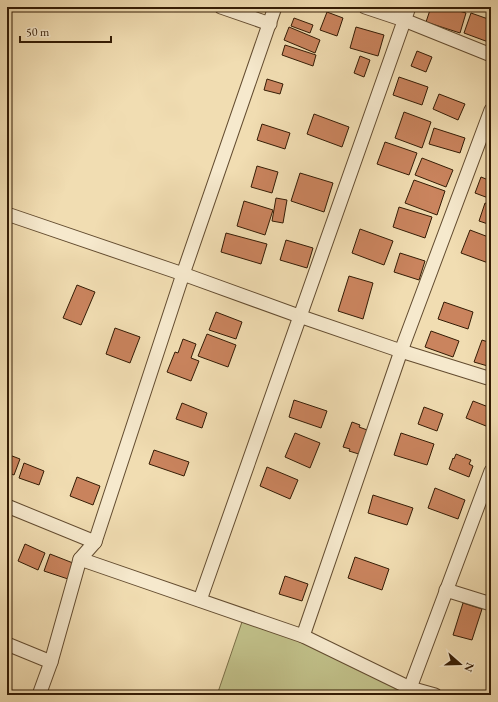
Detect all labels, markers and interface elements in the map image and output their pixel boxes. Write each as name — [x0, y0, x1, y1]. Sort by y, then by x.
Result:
scale bar — [20, 18, 111, 44]
text: 50 m — [26, 24, 50, 40]
north arrow — [440, 644, 480, 684]
text: N — [461, 661, 477, 674]

